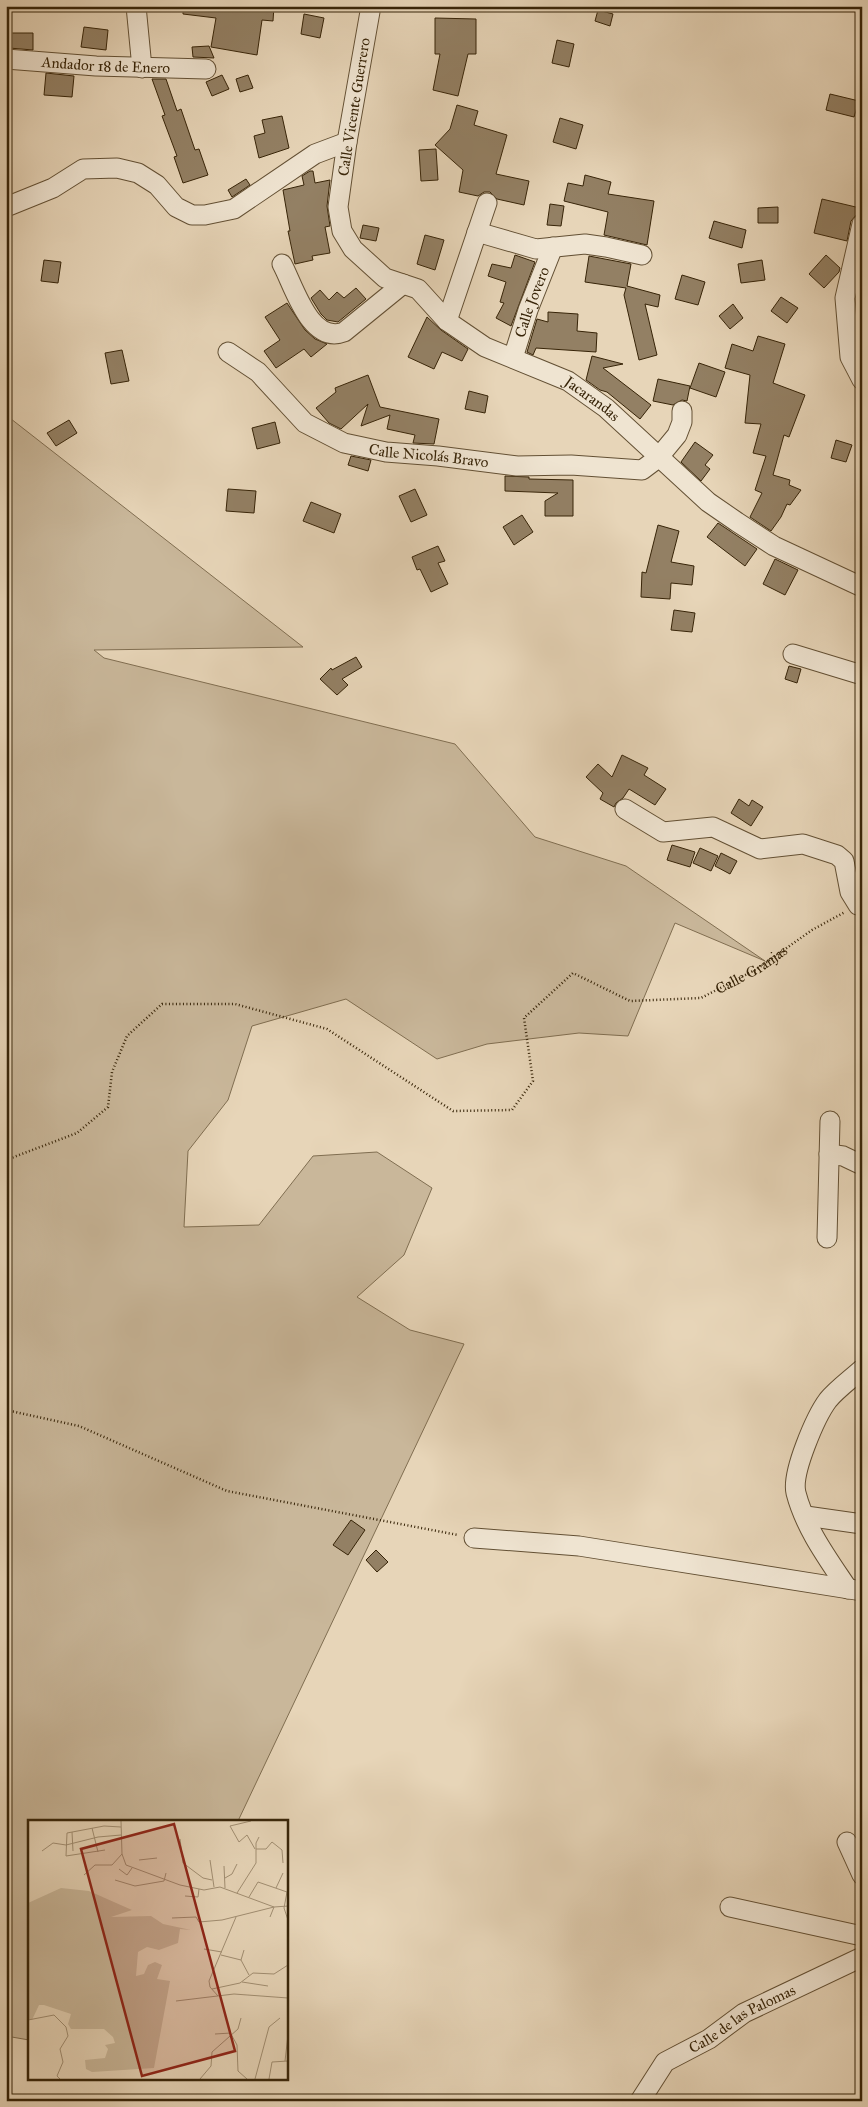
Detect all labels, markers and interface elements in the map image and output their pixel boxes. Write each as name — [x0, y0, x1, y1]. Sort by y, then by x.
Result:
street label: Calle Vicente Guerrero — [334, 36, 374, 177]
street label: Andador 18 de Enero — [40, 53, 171, 77]
street label: Calle Jovero — [511, 264, 553, 340]
street label: Jacarandas — [559, 371, 623, 425]
street label: Calle Nicolás Bravo — [367, 440, 490, 471]
street label: Calle Granjas — [712, 941, 791, 998]
inset map — [28, 1820, 288, 2080]
street label: Calle de las Palomas — [686, 1981, 798, 2057]

